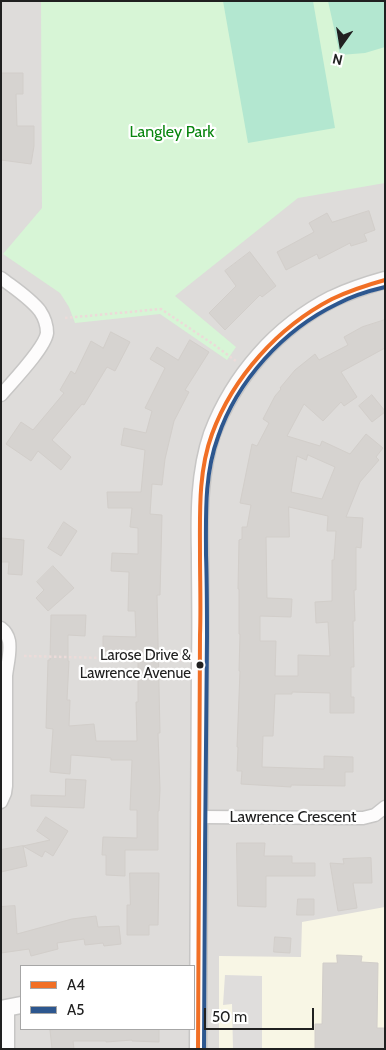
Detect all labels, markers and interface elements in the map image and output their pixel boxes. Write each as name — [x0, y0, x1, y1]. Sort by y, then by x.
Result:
north arrow — [316, 20, 366, 70]
text: N — [331, 50, 344, 69]
park label: Langley Park — [130, 122, 214, 142]
place label: Larose Drive & Lawrence Avenue — [80, 647, 191, 682]
marker: Larose Drive & Lawrence Avenue — [195, 660, 205, 670]
street label: Lawrence Crescent — [230, 807, 356, 827]
legend — [20, 965, 195, 1030]
text: A4 — [67, 976, 85, 994]
scale bar — [206, 998, 316, 1030]
text: A5 — [67, 1001, 84, 1019]
text: 50 m — [212, 1008, 247, 1026]

